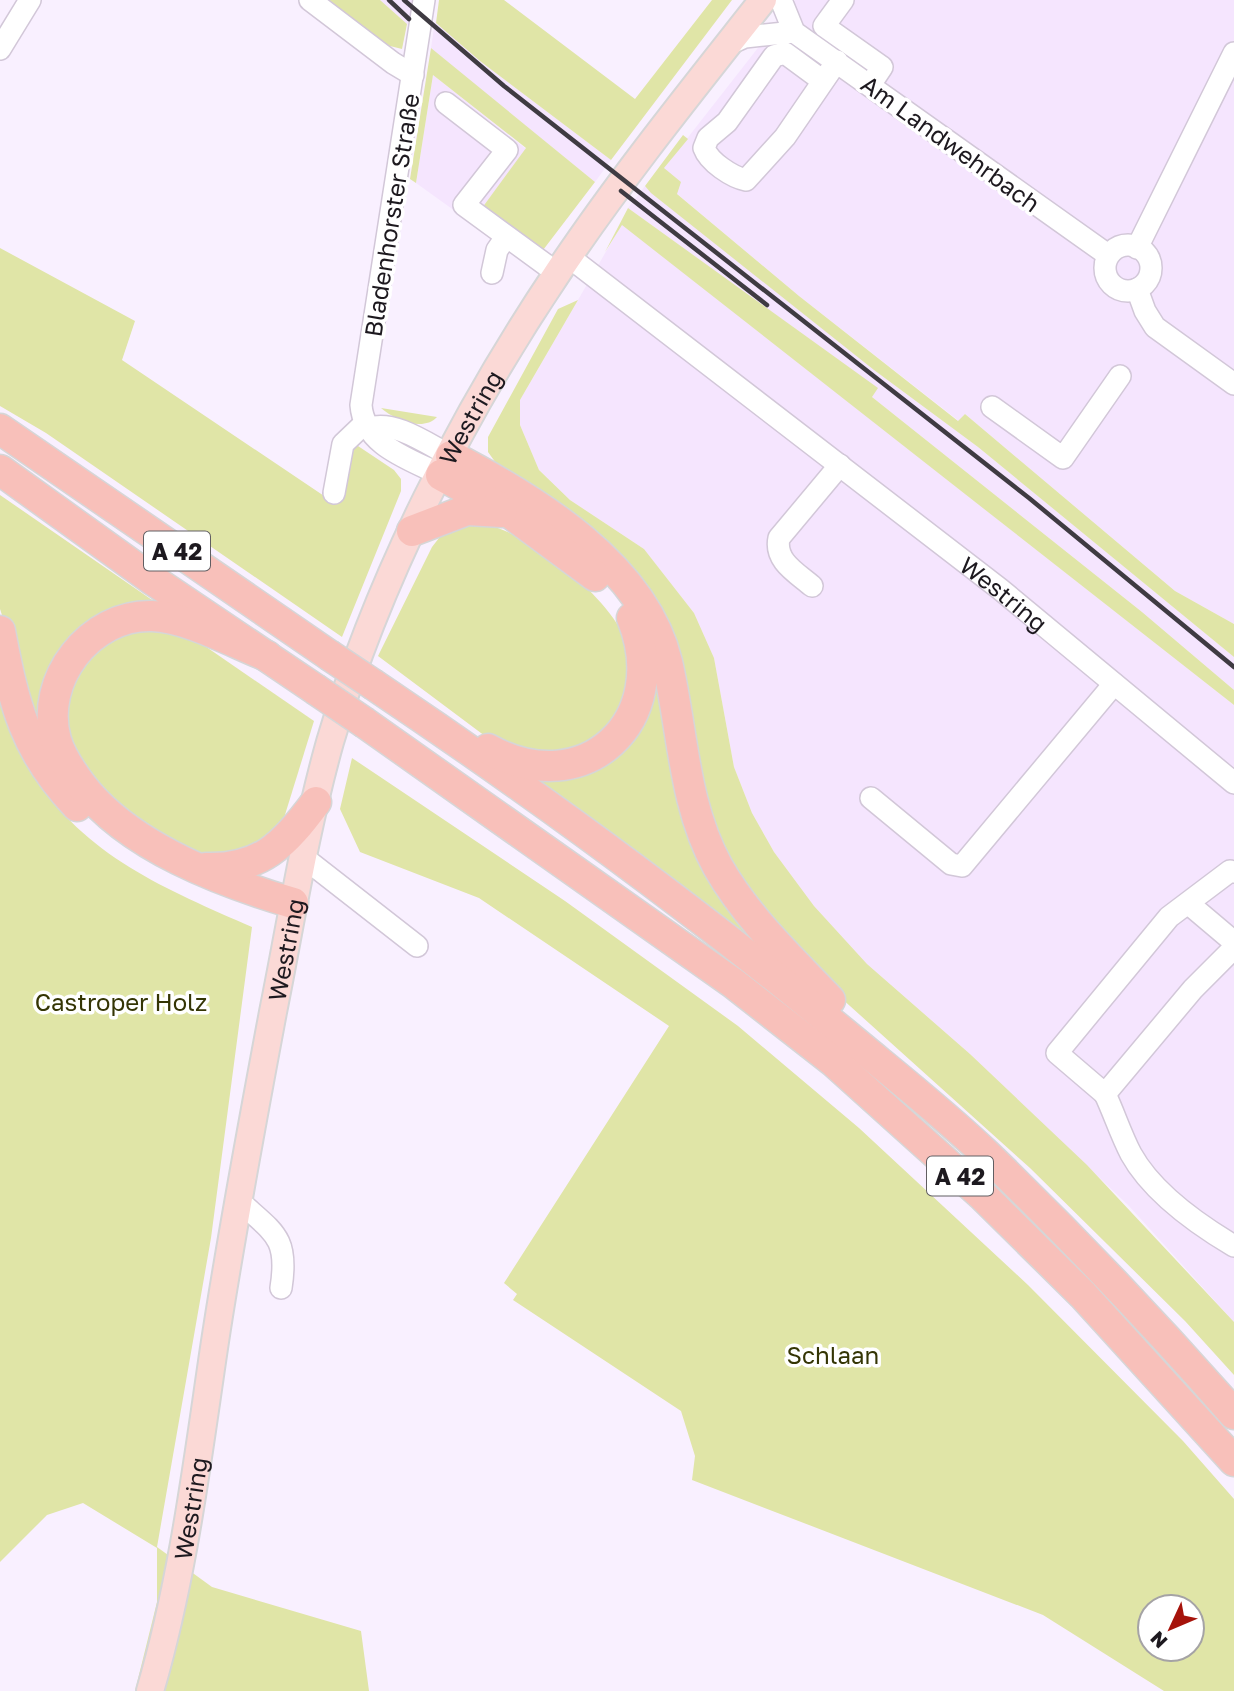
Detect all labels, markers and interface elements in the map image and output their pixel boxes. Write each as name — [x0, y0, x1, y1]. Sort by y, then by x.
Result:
street label: Am Landwehrbach — [856, 68, 1046, 218]
street label: Bladenhorster Straße — [357, 91, 425, 339]
street label: Westring — [432, 364, 508, 469]
road number: A 42 — [144, 531, 210, 570]
street label: Westring — [955, 550, 1054, 637]
street label: Westring — [261, 896, 309, 1003]
park label: Castroper Holz — [35, 987, 207, 1016]
road number: A 42 — [927, 1156, 993, 1196]
park label: Schlaan — [787, 1340, 879, 1369]
street label: Westring — [167, 1455, 212, 1562]
north arrow — [1136, 1593, 1206, 1663]
text: N — [1145, 1627, 1172, 1653]

